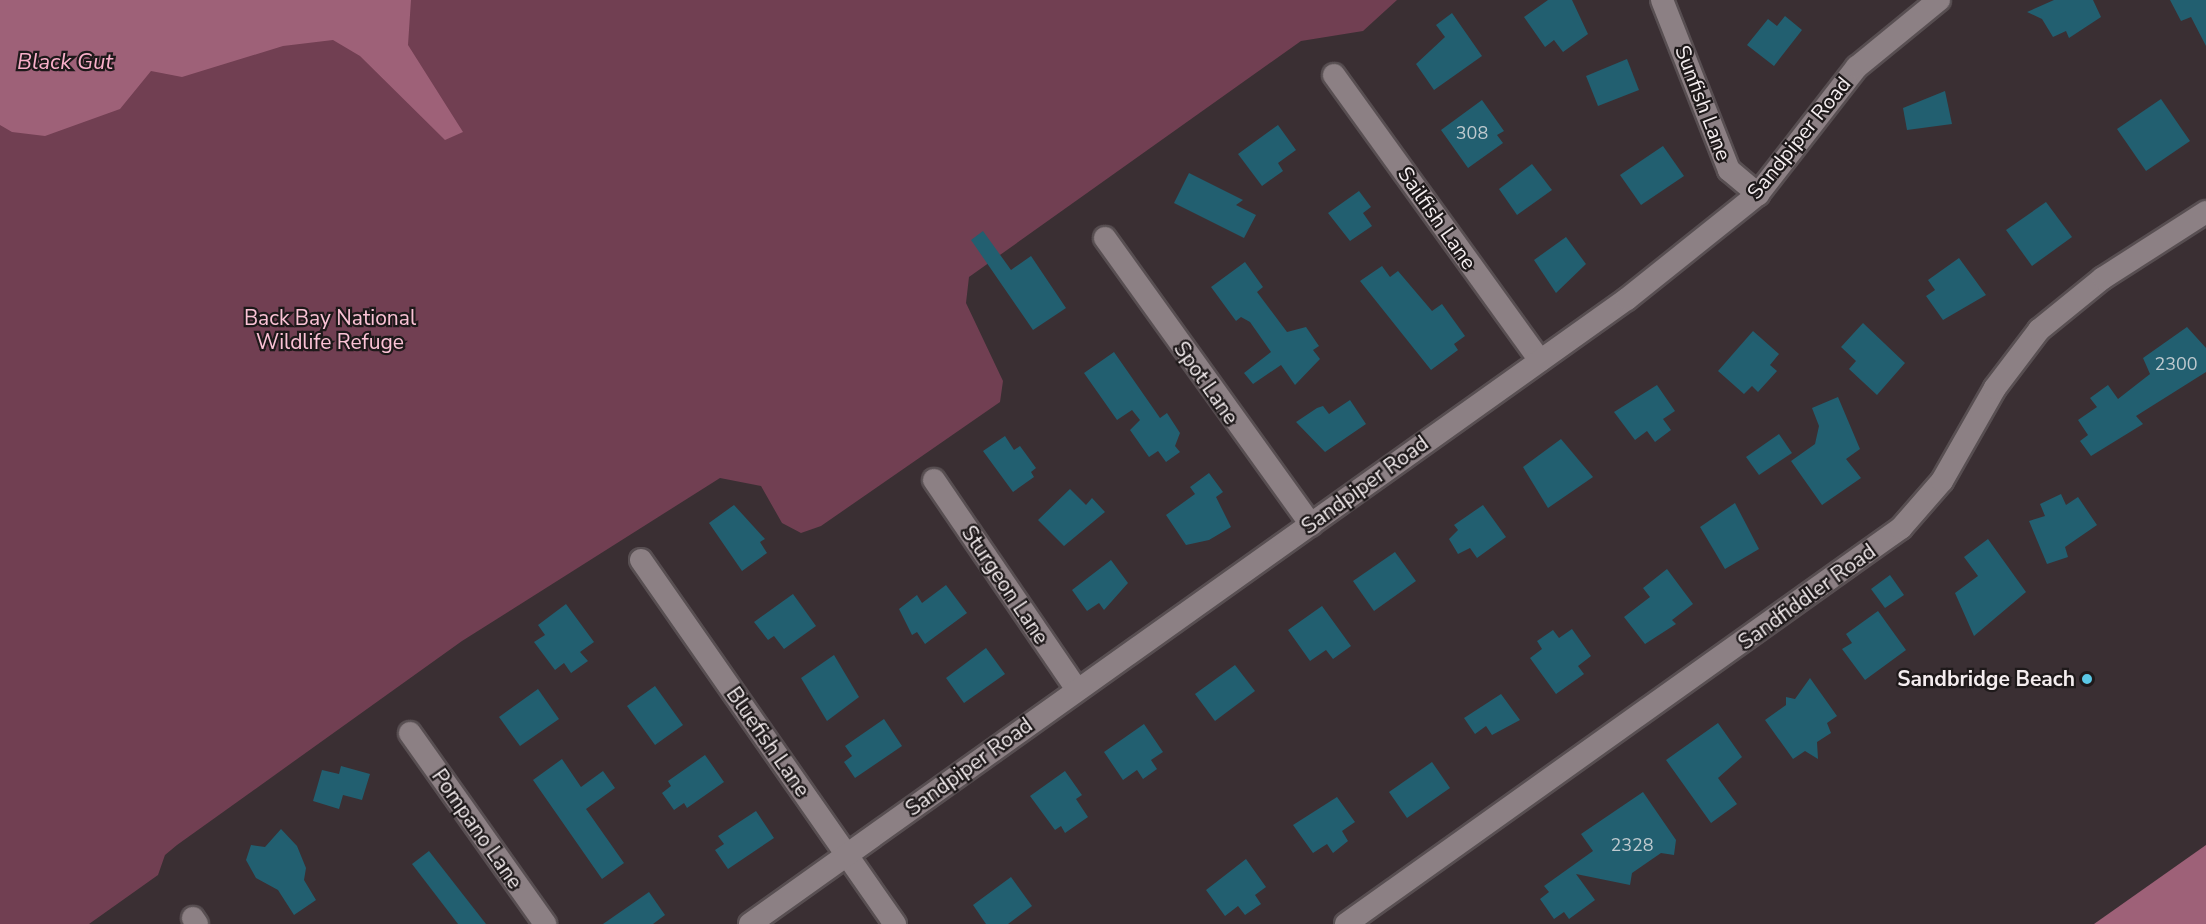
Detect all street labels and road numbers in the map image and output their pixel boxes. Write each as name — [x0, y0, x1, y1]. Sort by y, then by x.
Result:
street label: Sunfish Lane — [1669, 42, 1737, 164]
street label: Sandpiper Road — [1742, 72, 1856, 204]
street label: Sailfish Lane — [1392, 162, 1482, 274]
street label: Spot Lane — [1168, 337, 1244, 429]
street label: Sandpiper Road — [1297, 431, 1433, 539]
street label: Sturgeon Lane — [956, 521, 1054, 649]
street label: Sandfiddler Road — [1733, 539, 1881, 655]
street label: Bluefish Lane — [721, 682, 815, 802]
street label: Sandpiper Road — [901, 713, 1037, 821]
street label: Pompano Lane — [426, 764, 528, 894]

